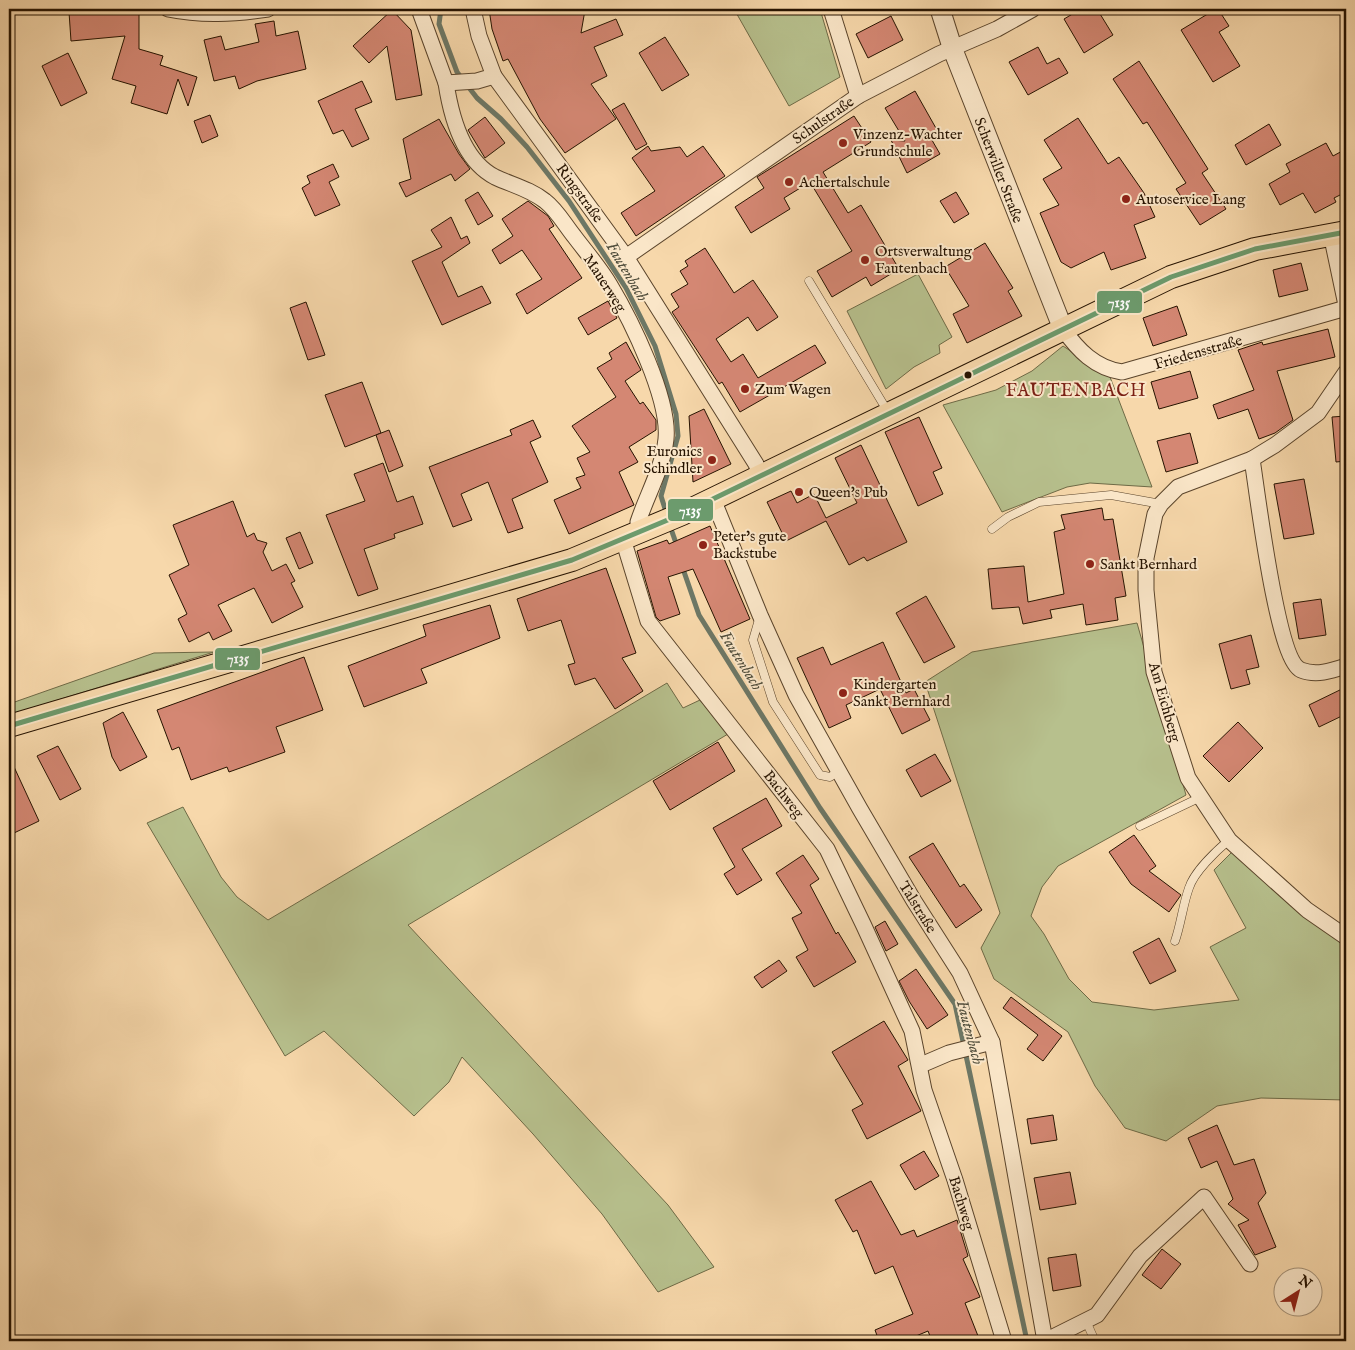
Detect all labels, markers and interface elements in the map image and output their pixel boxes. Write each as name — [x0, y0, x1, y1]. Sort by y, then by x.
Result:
street label: Schulstraße — [789, 92, 858, 149]
street label: Scherwiller Straße — [970, 115, 1027, 226]
place label: Vinzenz-Wachter Grundschule — [852, 125, 963, 161]
marker: Vinzenz-Wachter Grundschule — [837, 137, 849, 149]
street label: Ringstraße — [552, 160, 607, 227]
place label: Achertalschule — [798, 173, 890, 192]
marker: Achertalschule — [783, 176, 795, 188]
place label: Autoservice Lang — [1135, 190, 1246, 209]
marker: Autoservice Lang — [1120, 193, 1132, 205]
water label: Fautenbach — [601, 239, 652, 306]
place label: Ortsverwaltung Fautenbach — [875, 242, 973, 278]
street label: Mauerweg — [579, 251, 631, 317]
marker: Ortsverwaltung Fautenbach — [859, 254, 871, 266]
line badge: 7135 — [1096, 290, 1143, 314]
text: 7135 — [1108, 294, 1130, 312]
street label: Friedensstraße — [1152, 331, 1245, 374]
unlabelled marker — [963, 370, 973, 380]
place label: Zum Wagen — [755, 380, 831, 399]
district label: FAUTENBACH — [1005, 380, 1147, 403]
marker: Zum Wagen — [739, 383, 751, 395]
place label: Euronics Schindler — [643, 442, 702, 478]
marker: Euronics Schindler — [706, 454, 718, 466]
place label: Queen's Pub — [809, 483, 888, 502]
marker: Queen's Pub — [793, 486, 805, 498]
line badge: 7135 — [667, 498, 714, 522]
text: 7135 — [679, 502, 701, 520]
place label: Peter's gute Backstube — [713, 527, 787, 563]
marker: Peter's gute Backstube — [697, 539, 709, 551]
place label: Sankt Bernhard — [1100, 555, 1198, 574]
marker: Sankt Bernhard — [1084, 558, 1096, 570]
water label: Fautenbach — [714, 628, 766, 695]
line badge: 7135 — [214, 647, 261, 671]
text: 7135 — [227, 650, 249, 668]
street label: Am Eichberg — [1144, 659, 1185, 745]
place label: Kindergarten Sankt Bernhard — [853, 675, 951, 711]
marker: Kindergarten Sankt Bernhard — [837, 687, 849, 699]
street label: Bachweg — [759, 767, 809, 823]
street label: Talstraße — [894, 878, 941, 937]
water label: Fautenbach — [951, 998, 987, 1067]
street label: Bachweg — [944, 1174, 979, 1233]
north arrow — [1272, 1268, 1322, 1318]
text: N — [1294, 1271, 1315, 1293]

